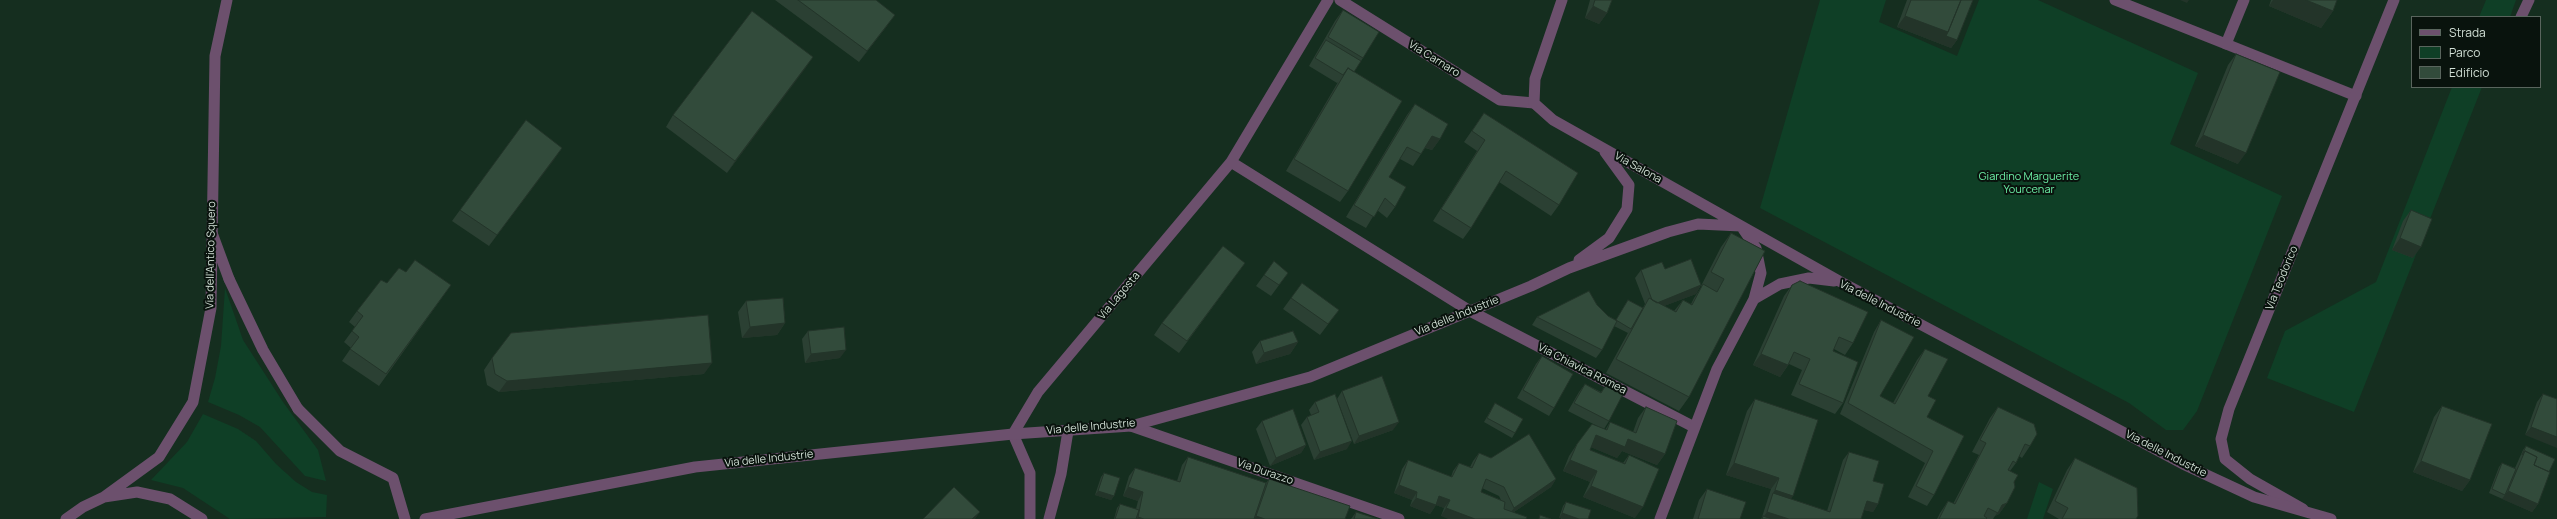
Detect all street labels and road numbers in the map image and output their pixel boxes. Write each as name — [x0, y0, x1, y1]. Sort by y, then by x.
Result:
street label: Via Carnaro — [1406, 38, 1462, 80]
street label: Via Salona — [1612, 150, 1664, 186]
street label: Via dell'Antico Squero — [203, 201, 219, 309]
street label: Via Teodorico — [2263, 244, 2301, 312]
street label: Via Lagosta — [1095, 269, 1143, 323]
street label: Via delle Industrie — [1837, 278, 1923, 330]
street label: Via delle Industrie — [1413, 293, 1501, 339]
street label: Via Chiavica Romea — [1535, 341, 1629, 397]
street label: Via delle Industrie — [1046, 417, 1136, 437]
street label: Via delle Industrie — [2123, 428, 2209, 480]
street label: Via delle Industrie — [724, 448, 814, 470]
street label: Via Durazzo — [1235, 456, 1295, 488]

